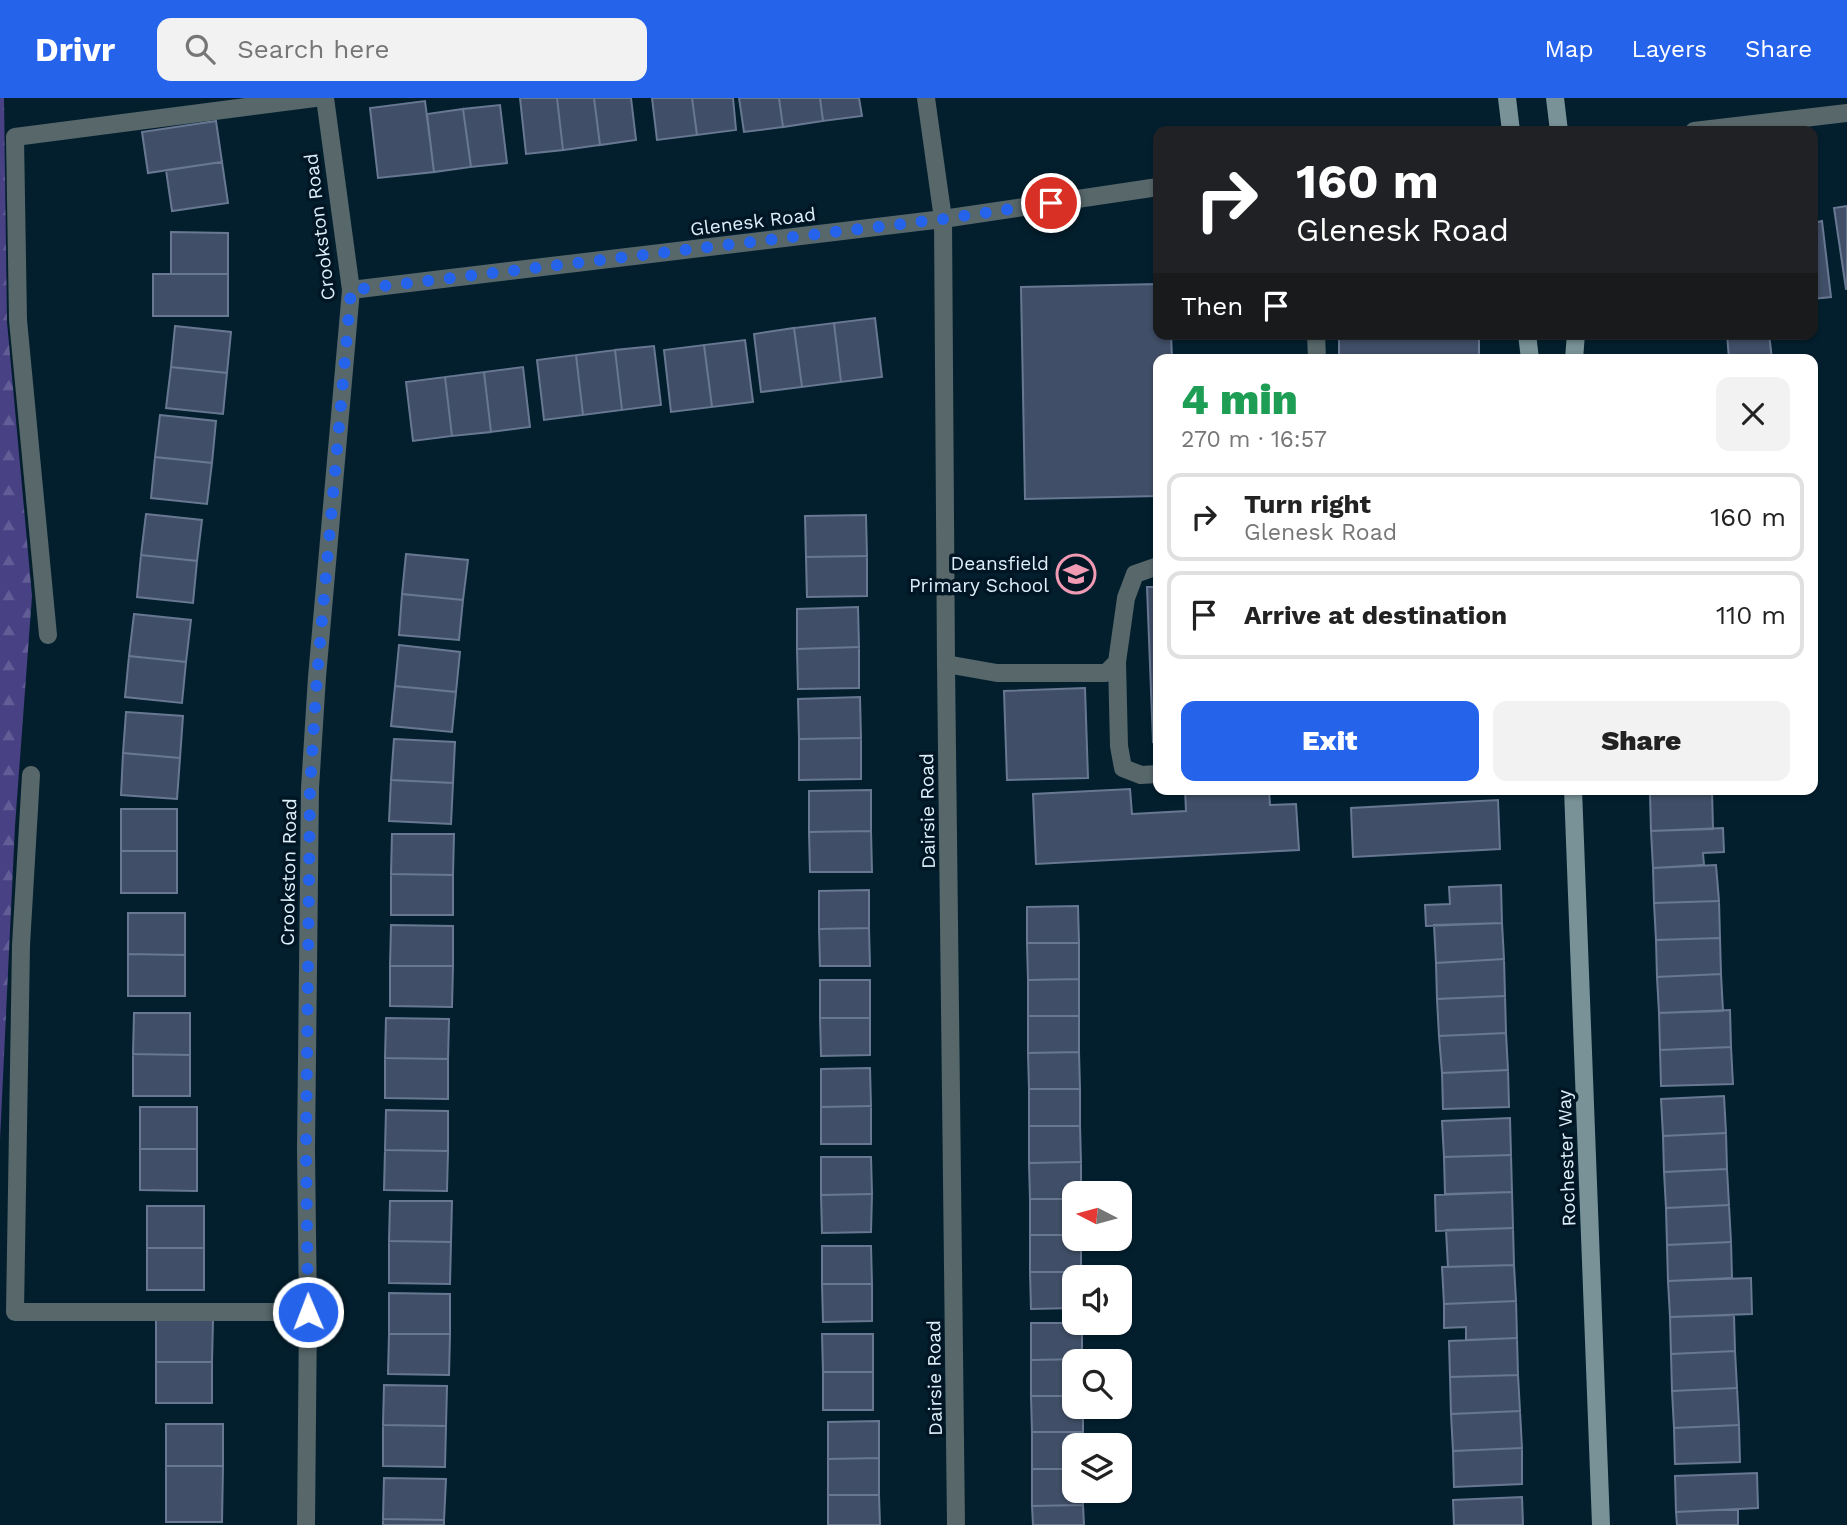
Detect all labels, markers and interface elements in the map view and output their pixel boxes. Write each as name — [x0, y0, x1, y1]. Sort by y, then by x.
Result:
search box — [157, 18, 647, 81]
text: Drivr — [35, 30, 115, 69]
icon: search — [181, 30, 219, 68]
text: Search here — [237, 34, 390, 64]
text: Map — [1545, 35, 1593, 63]
text: Layers — [1631, 35, 1707, 63]
text: Share — [1745, 35, 1812, 63]
street label: Crookston Road — [299, 152, 340, 302]
text: 160 m — [1296, 152, 1439, 210]
icon: right — [1181, 154, 1272, 245]
pin — [1021, 173, 1081, 233]
icon: arrive — [1032, 184, 1070, 222]
street label: Glenesk Road — [689, 202, 817, 241]
text: Glenesk Road — [1296, 211, 1509, 249]
icon: arrive — [1257, 287, 1295, 325]
text: Then — [1181, 291, 1243, 321]
text: 4 min — [1181, 375, 1298, 424]
button: close — [1716, 377, 1790, 451]
text: 270 m · 16:57 — [1181, 426, 1327, 453]
text: Turn right — [1244, 489, 1371, 519]
icon: right — [1185, 498, 1223, 536]
text: 160 m — [1710, 502, 1786, 532]
text: Glenesk Road — [1244, 519, 1397, 546]
place label: Deansfield Primary School — [909, 552, 1049, 597]
school or university icon: Deansfield Primary School — [1055, 553, 1097, 595]
icon: arrive — [1185, 596, 1223, 634]
text: Arrive at destination — [1244, 600, 1507, 630]
text: 110 m — [1716, 600, 1786, 630]
button: Exit — [1181, 701, 1479, 781]
button: Share — [1493, 701, 1790, 781]
street label: Dairsie Road — [915, 753, 940, 869]
street label: Crookston Road — [276, 798, 301, 946]
street label: Rochester Way — [1553, 1089, 1580, 1227]
north arrow — [1062, 1181, 1132, 1251]
map controls — [1062, 1181, 1132, 1503]
button: sound — [1062, 1265, 1132, 1335]
position arrow — [271, 1275, 345, 1349]
street label: Dairsie Road — [922, 1320, 947, 1436]
button: search — [1062, 1349, 1132, 1419]
button: layers — [1062, 1433, 1132, 1503]

